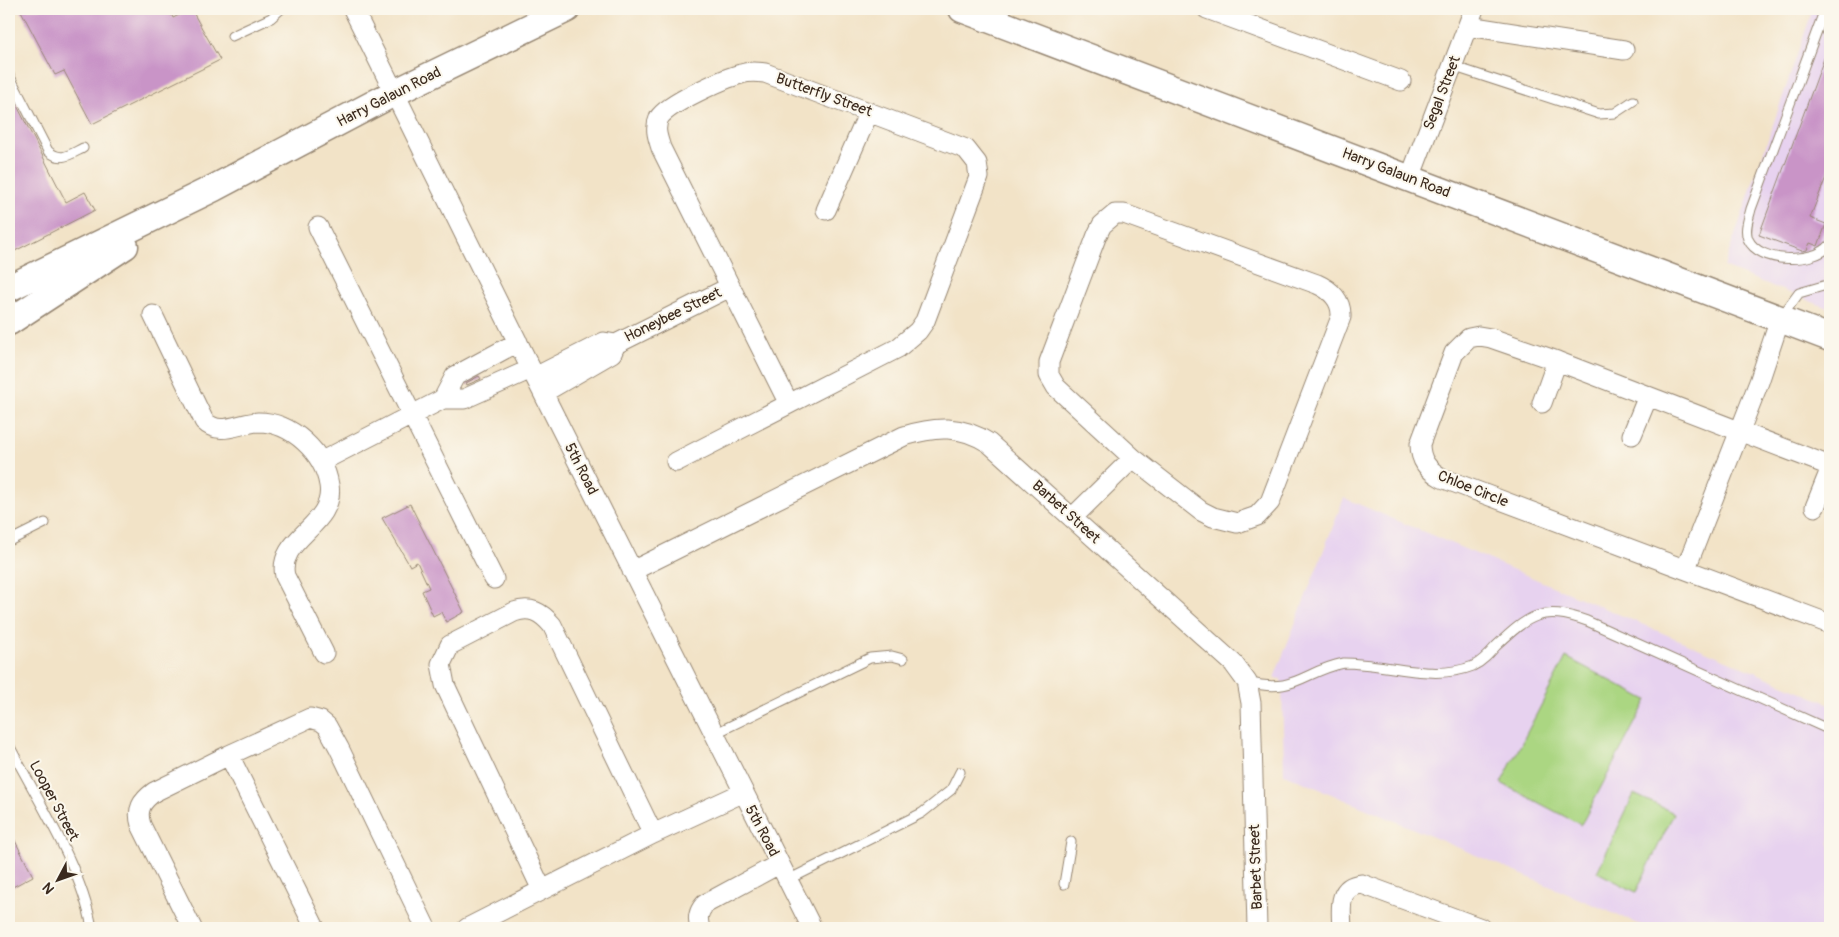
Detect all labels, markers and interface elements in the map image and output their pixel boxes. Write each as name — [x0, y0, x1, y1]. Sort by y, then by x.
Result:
street label: Segal Street — [1419, 52, 1465, 133]
street label: Harry Galaun Road — [334, 63, 444, 131]
street label: Butterfly Street — [773, 69, 876, 122]
street label: Harry Galaun Road — [1339, 144, 1453, 202]
street label: Honeybee Street — [621, 283, 726, 347]
street label: 5th Road — [560, 440, 602, 498]
street label: Chloe Circle — [1435, 466, 1512, 512]
street label: Barbet Street — [1028, 476, 1105, 548]
street label: Looper Street — [25, 757, 84, 845]
street label: 5th Road — [741, 802, 783, 860]
street label: Barbet Street — [1245, 823, 1267, 910]
north arrow — [32, 854, 82, 904]
text: N — [39, 879, 58, 897]

